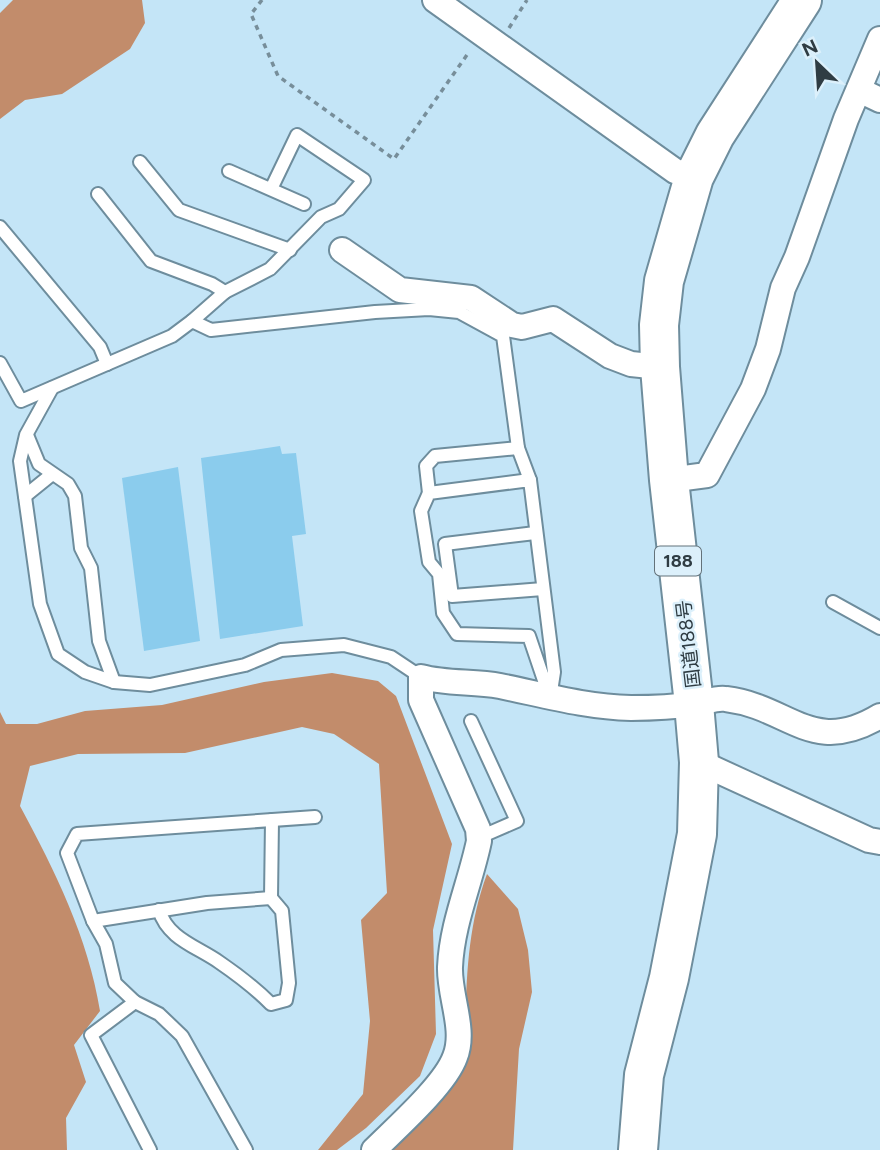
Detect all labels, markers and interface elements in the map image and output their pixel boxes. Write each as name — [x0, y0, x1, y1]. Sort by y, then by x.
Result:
north arrow — [782, 28, 852, 98]
text: N — [799, 35, 822, 62]
road number: 188 — [655, 546, 701, 576]
street label: 国道188号 — [672, 599, 705, 689]

